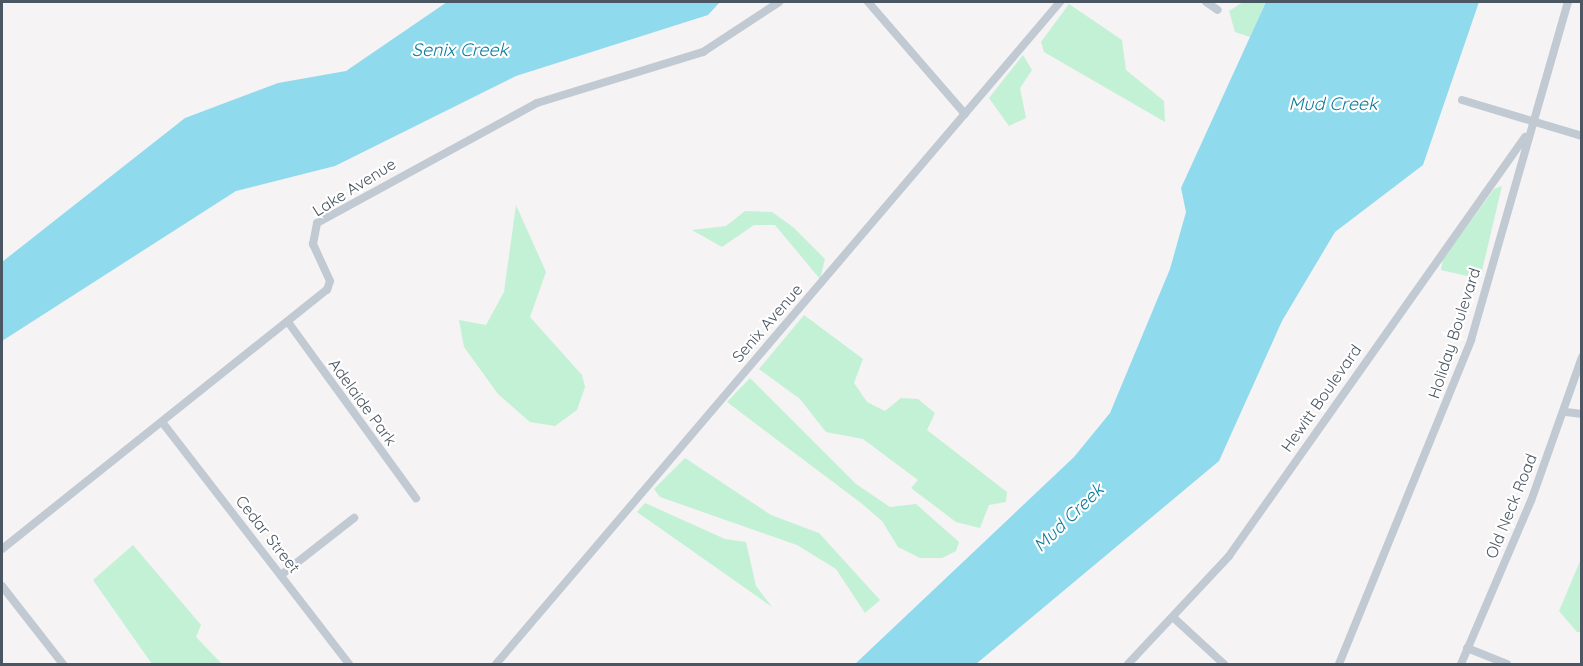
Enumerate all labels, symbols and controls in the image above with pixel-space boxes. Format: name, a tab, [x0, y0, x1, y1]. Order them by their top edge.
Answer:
water label: Senix Creek	[412, 39, 508, 61]
water label: Mud Creek	[1288, 93, 1378, 115]
street label: Lake Avenue	[309, 154, 399, 220]
street label: Holiday Boulevard	[1424, 265, 1484, 401]
street label: Senix Avenue	[728, 280, 806, 366]
street label: Hewitt Boulevard	[1277, 341, 1365, 455]
street label: Adelaide Park	[325, 355, 401, 449]
street label: Old Neck Road	[1481, 451, 1541, 561]
water label: Mud Creek	[1029, 479, 1109, 557]
street label: Cedar Street	[232, 491, 304, 577]

